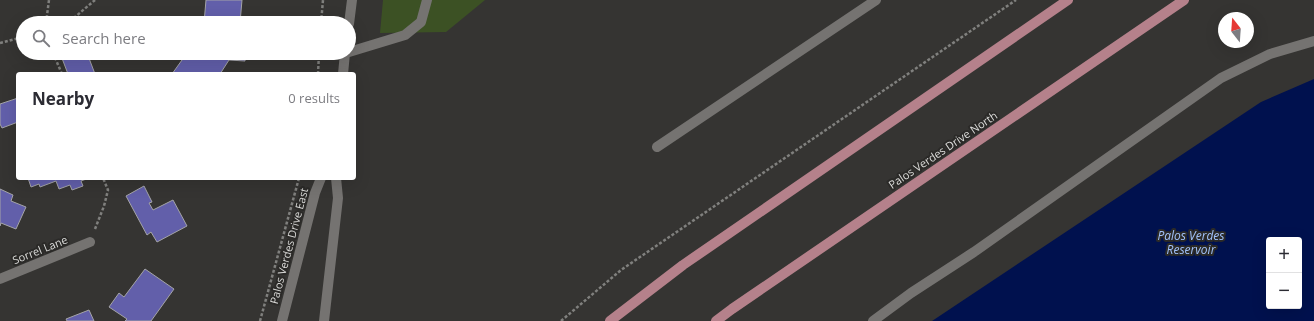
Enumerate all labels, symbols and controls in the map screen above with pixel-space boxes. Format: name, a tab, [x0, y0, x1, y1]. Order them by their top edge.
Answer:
north arrow	[1218, 12, 1254, 48]
search box	[16, 16, 356, 60]
icon: search	[30, 27, 52, 49]
text: Search here	[62, 28, 146, 48]
text: Nearby	[32, 87, 94, 110]
text: 0 results	[288, 89, 340, 107]
street label: Palos Verdes Drive North	[885, 107, 1000, 192]
street label: Palos Verdes Drive East	[266, 186, 311, 306]
water label: Palos Verdes Reservoir	[1157, 227, 1225, 258]
street label: Sorrel Lane	[10, 232, 70, 267]
map controls	[1266, 237, 1302, 309]
button: +	[1266, 237, 1302, 273]
button: −	[1266, 273, 1302, 309]

